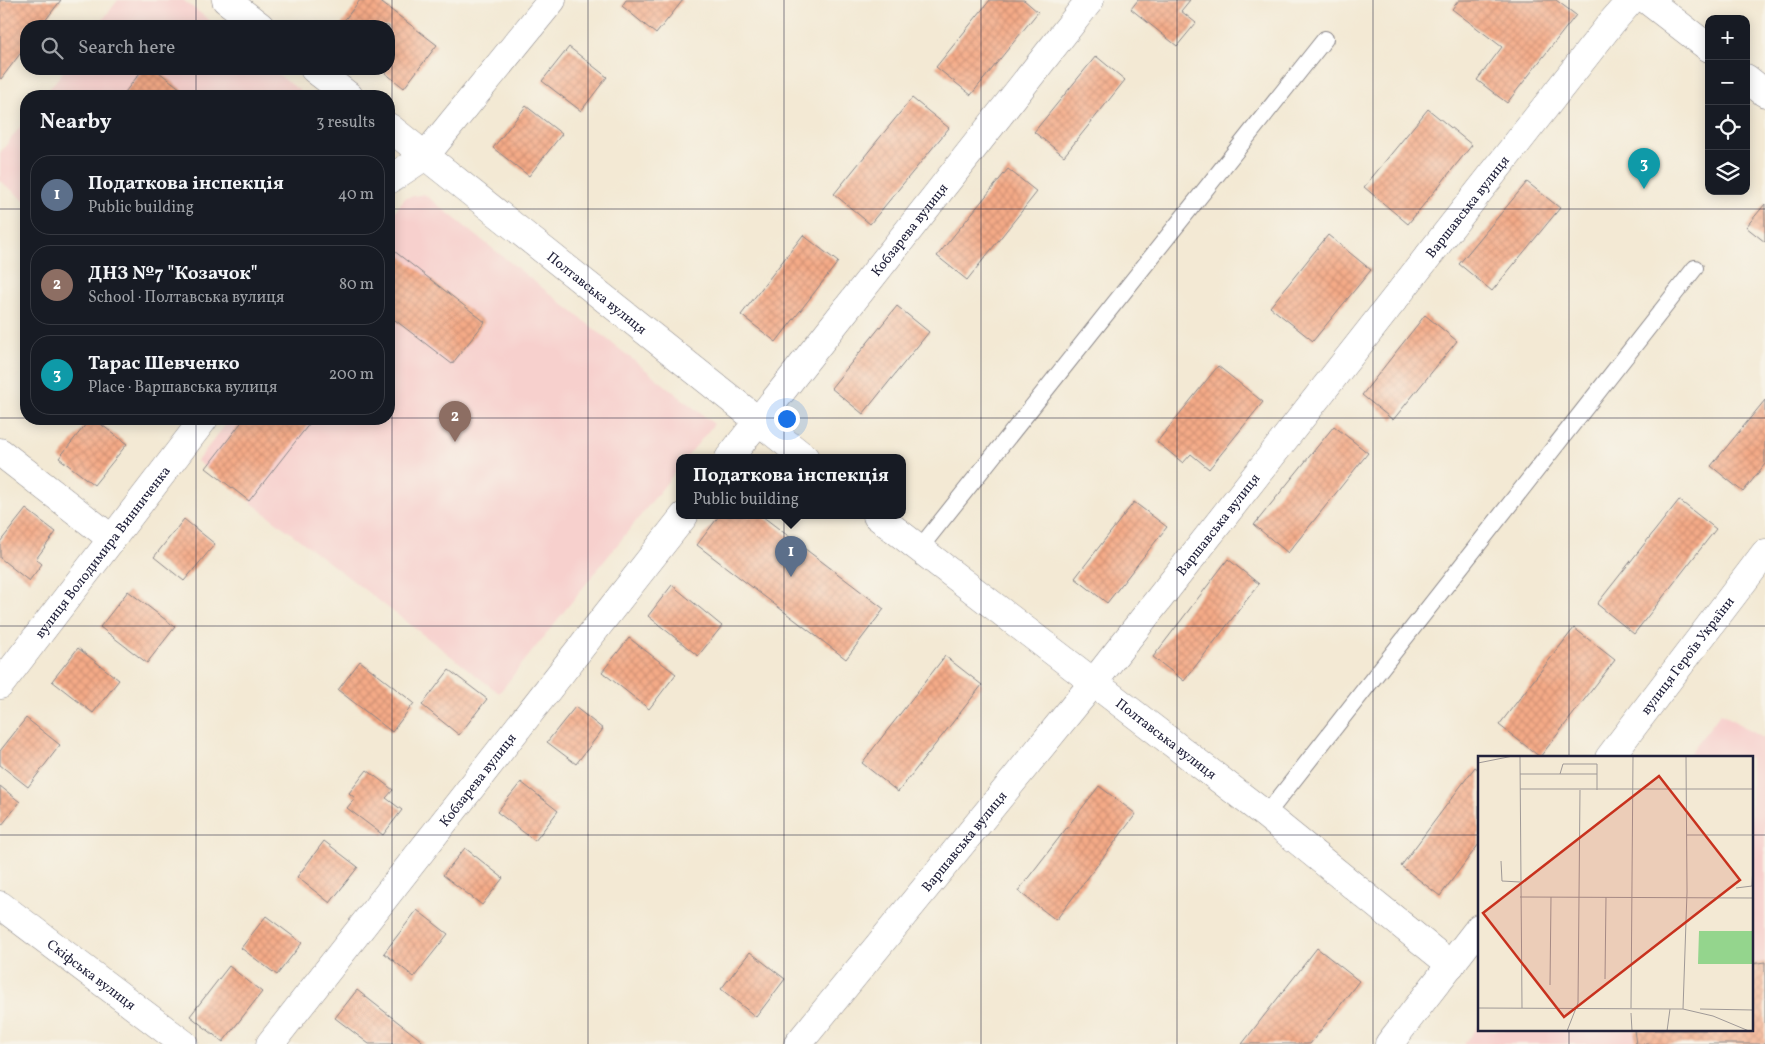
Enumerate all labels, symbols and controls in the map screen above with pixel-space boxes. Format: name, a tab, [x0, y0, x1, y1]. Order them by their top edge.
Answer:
map controls	[1705, 15, 1750, 195]
button: +	[1705, 15, 1750, 60]
search box	[20, 20, 395, 75]
icon: search	[38, 34, 66, 62]
text: Search here	[78, 35, 175, 61]
button: −	[1705, 60, 1750, 105]
button: locate	[1705, 105, 1750, 150]
text: Nearby	[40, 108, 111, 137]
text: 3 results	[316, 112, 375, 134]
pin: 3	[1628, 148, 1660, 189]
button: layers	[1705, 150, 1750, 195]
street label: Варшавська вулиця	[1422, 152, 1514, 263]
text: Податкова інспекція	[88, 171, 284, 197]
street label: Кобзарева вулиця	[868, 180, 953, 281]
text: 1	[54, 184, 60, 206]
text: 40 m	[338, 184, 374, 206]
text: Public building	[88, 197, 194, 219]
street label: Полтавська вулиця	[542, 248, 650, 339]
text: ДНЗ №7 "Козачок"	[88, 261, 258, 287]
text: 2	[53, 274, 61, 296]
text: 80 m	[339, 274, 374, 296]
text: School · Полтавська вулиця	[88, 287, 284, 309]
text: Тарас Шевченко	[88, 351, 240, 377]
text: 3	[53, 364, 61, 386]
text: 200 m	[329, 364, 374, 386]
text: Place · Варшавська вулиця	[88, 377, 277, 399]
pin: 2	[439, 401, 471, 442]
your location	[774, 406, 800, 432]
popup	[676, 454, 906, 519]
street label: вулиця Володимира Винниченка	[31, 463, 176, 643]
text: Податкова інспекція	[693, 463, 889, 489]
street label: Варшавська вулиця	[1173, 470, 1265, 580]
text: Public building	[693, 489, 799, 511]
pin: 1	[775, 536, 807, 577]
street label: вулиця Героїв України	[1637, 593, 1740, 719]
street label: Полтавська вулиця	[1111, 695, 1220, 785]
street label: Кобзарева вулиця	[436, 730, 521, 831]
inset map	[1478, 756, 1752, 1032]
street label: Варшавська вулиця	[918, 788, 1012, 897]
street label: Скіфська вулиця	[42, 936, 139, 1015]

